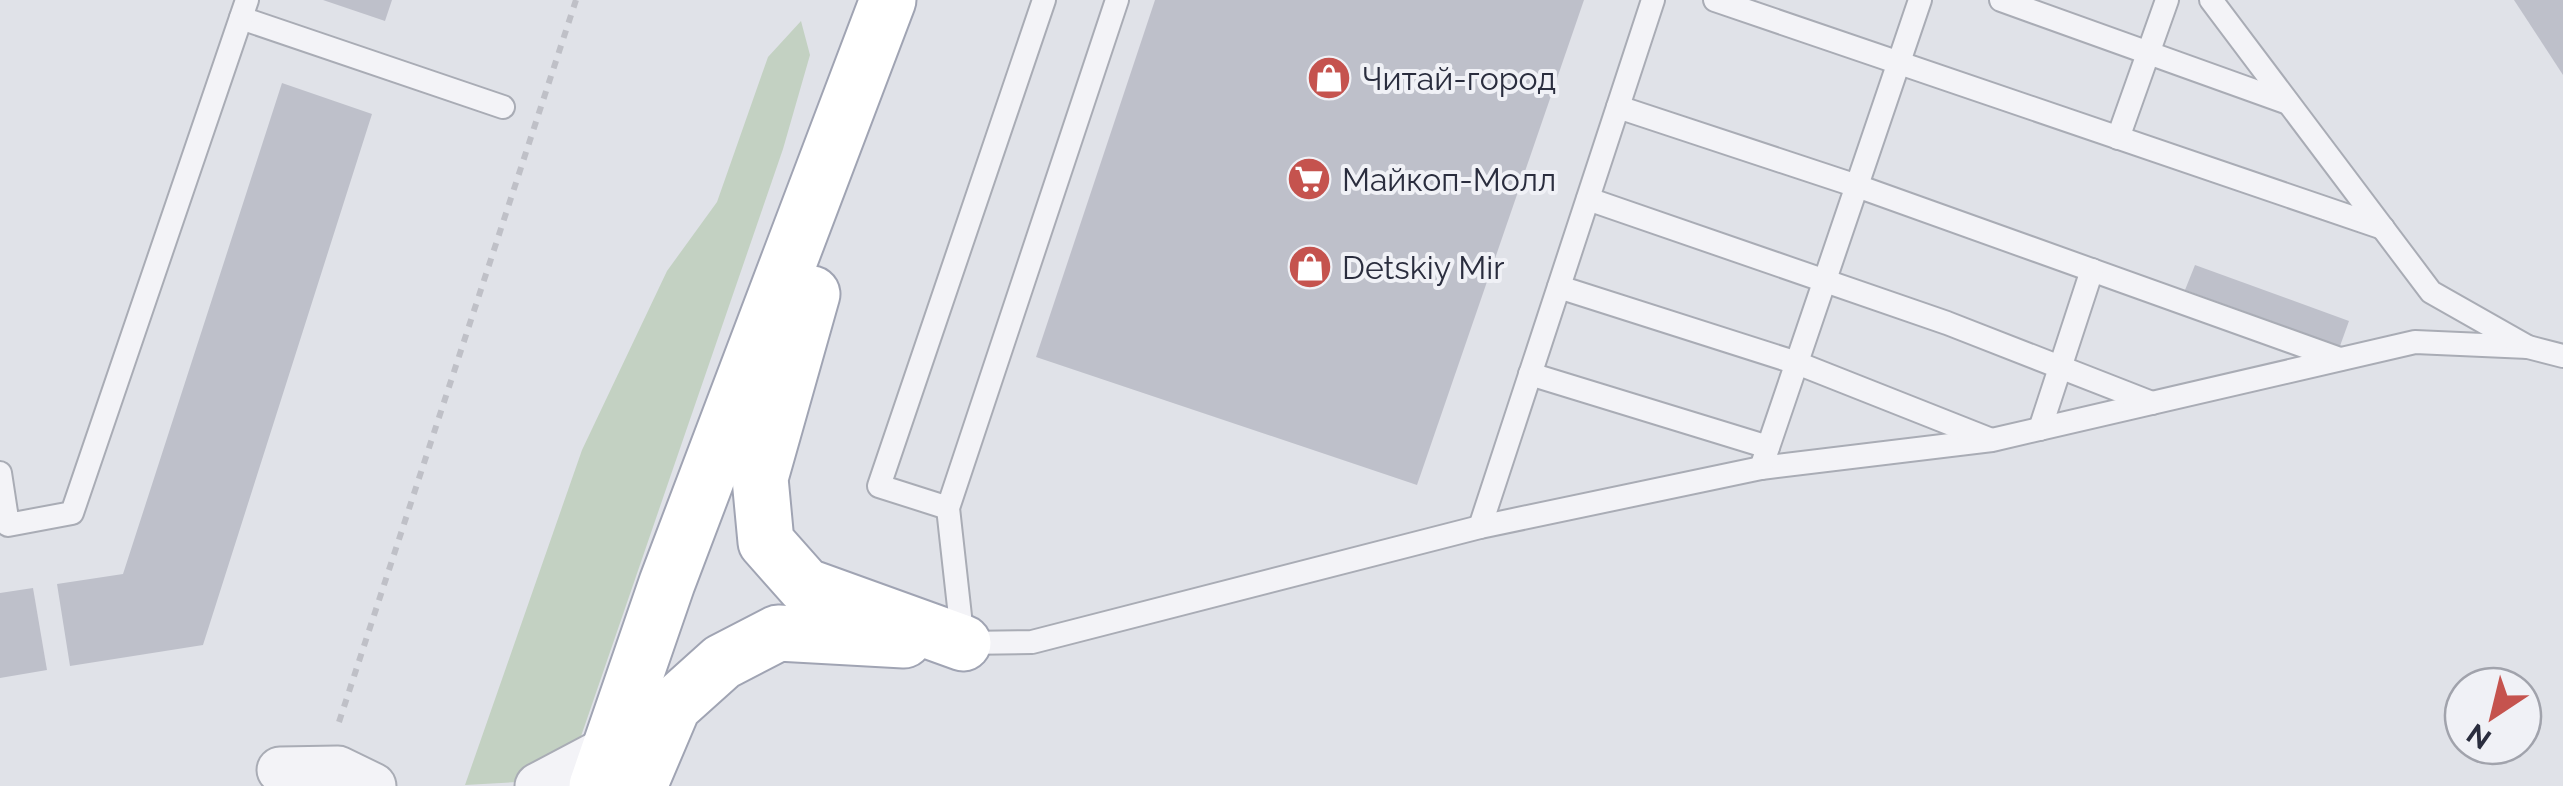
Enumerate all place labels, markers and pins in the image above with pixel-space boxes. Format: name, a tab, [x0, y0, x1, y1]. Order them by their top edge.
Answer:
shop icon: Читай-город	[1306, 55, 1352, 101]
place label: Читай-город	[1362, 60, 1556, 97]
supermarket icon: Майкоп-Молл	[1286, 156, 1332, 202]
place label: Майкоп-Молл	[1342, 161, 1556, 198]
shop icon: Detskiy Mir	[1287, 244, 1333, 290]
place label: Detskiy Mir	[1342, 249, 1505, 286]

